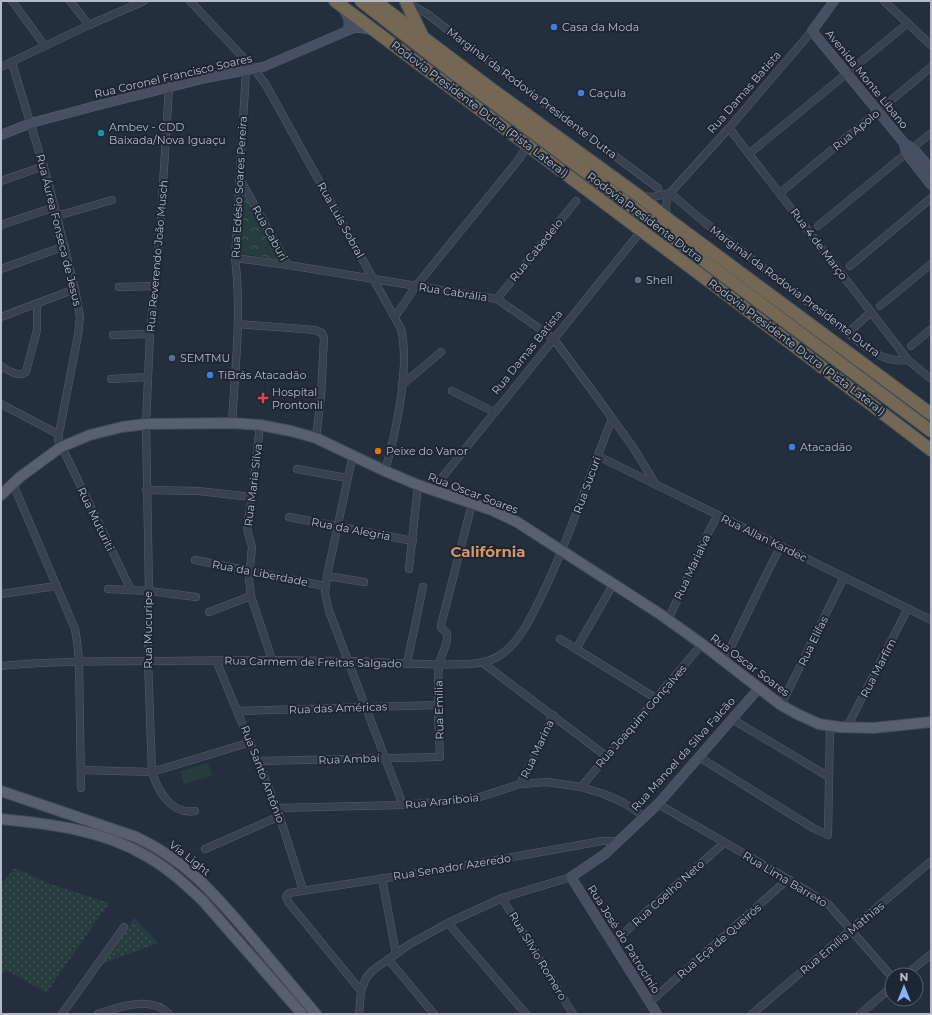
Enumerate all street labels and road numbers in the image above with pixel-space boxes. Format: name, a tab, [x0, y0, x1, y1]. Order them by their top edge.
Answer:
street label: Marginal da Rodovia Presidente Dutra	[444, 24, 620, 162]
street label: Avenida Monte Líbano	[823, 27, 911, 131]
street label: Rodovia Presidente Dutra (Pista Lateral)	[389, 38, 571, 180]
street label: Rua Damas Batista	[704, 48, 784, 136]
street label: Rua Coronel Francisco Soares	[93, 51, 254, 101]
street label: Rua Apolo	[830, 106, 882, 154]
street label: Rua Edésio Soares Pereira	[228, 116, 250, 258]
street label: Rua Áurea Fonseca de Jesus	[33, 153, 85, 308]
street label: Rodovia Presidente Dutra	[585, 169, 705, 265]
street label: Rua Reverendo João Musch	[143, 179, 171, 333]
street label: Rua Luís Sobral	[314, 180, 368, 260]
street label: Rua Caburi	[249, 203, 291, 263]
street label: Rua 4 de Março	[787, 205, 851, 283]
street label: Rua Cabedelo	[506, 216, 566, 284]
street label: Marginal da Rodovia Presidente Dutra	[707, 222, 883, 360]
street label: Rodovia Presidente Dutra (Pista Lateral)	[706, 276, 888, 418]
street label: Rua Cabrália	[418, 280, 488, 304]
street label: Rua Damas Batista	[489, 307, 565, 397]
street label: Rua Maria Silva	[241, 443, 265, 527]
street label: Rua Sucuri	[570, 455, 604, 515]
street label: Rua Oscar Soares	[426, 469, 521, 517]
street label: Rua Muturiti	[75, 485, 117, 553]
street label: Rua Allan Kardec	[719, 511, 809, 565]
street label: Rua da Alegria	[310, 514, 392, 544]
street label: Rua Marialva	[671, 532, 713, 602]
street label: Rua da Liberdade	[211, 557, 309, 589]
street label: Rua Mucuripe	[141, 591, 155, 669]
street label: Rua Elifas	[795, 613, 831, 668]
street label: Rua Oscar Soares	[708, 631, 793, 700]
street label: Rua Marfim	[857, 636, 899, 700]
street label: Rua Carmem de Freitas Salgado	[224, 653, 402, 671]
street label: Rua Joaquim Gonçalves	[592, 661, 690, 770]
street label: Rua Emília	[431, 680, 447, 740]
street label: Rua Manoel da Silva Falcão	[628, 694, 738, 814]
street label: Rua das Américas	[289, 699, 388, 717]
street label: Rua Marina	[517, 718, 557, 780]
street label: Rua Santo Antônio	[238, 723, 288, 825]
street label: Rua Ambaí	[318, 751, 381, 767]
street label: Rua Arariboia	[404, 790, 480, 812]
street label: Via Light	[167, 837, 214, 879]
street label: Rua Lima Barreto	[740, 848, 830, 910]
street label: Rua Senador Azeredo	[392, 851, 512, 883]
street label: Rua Coelho Neto	[629, 857, 707, 929]
street label: Rua José do Patrocínio	[585, 882, 663, 996]
street label: Rua Emília Mathias	[797, 898, 887, 977]
street label: Rua Eça de Queirós	[674, 900, 765, 981]
street label: Rua Sílvio Romero	[506, 909, 570, 1003]

